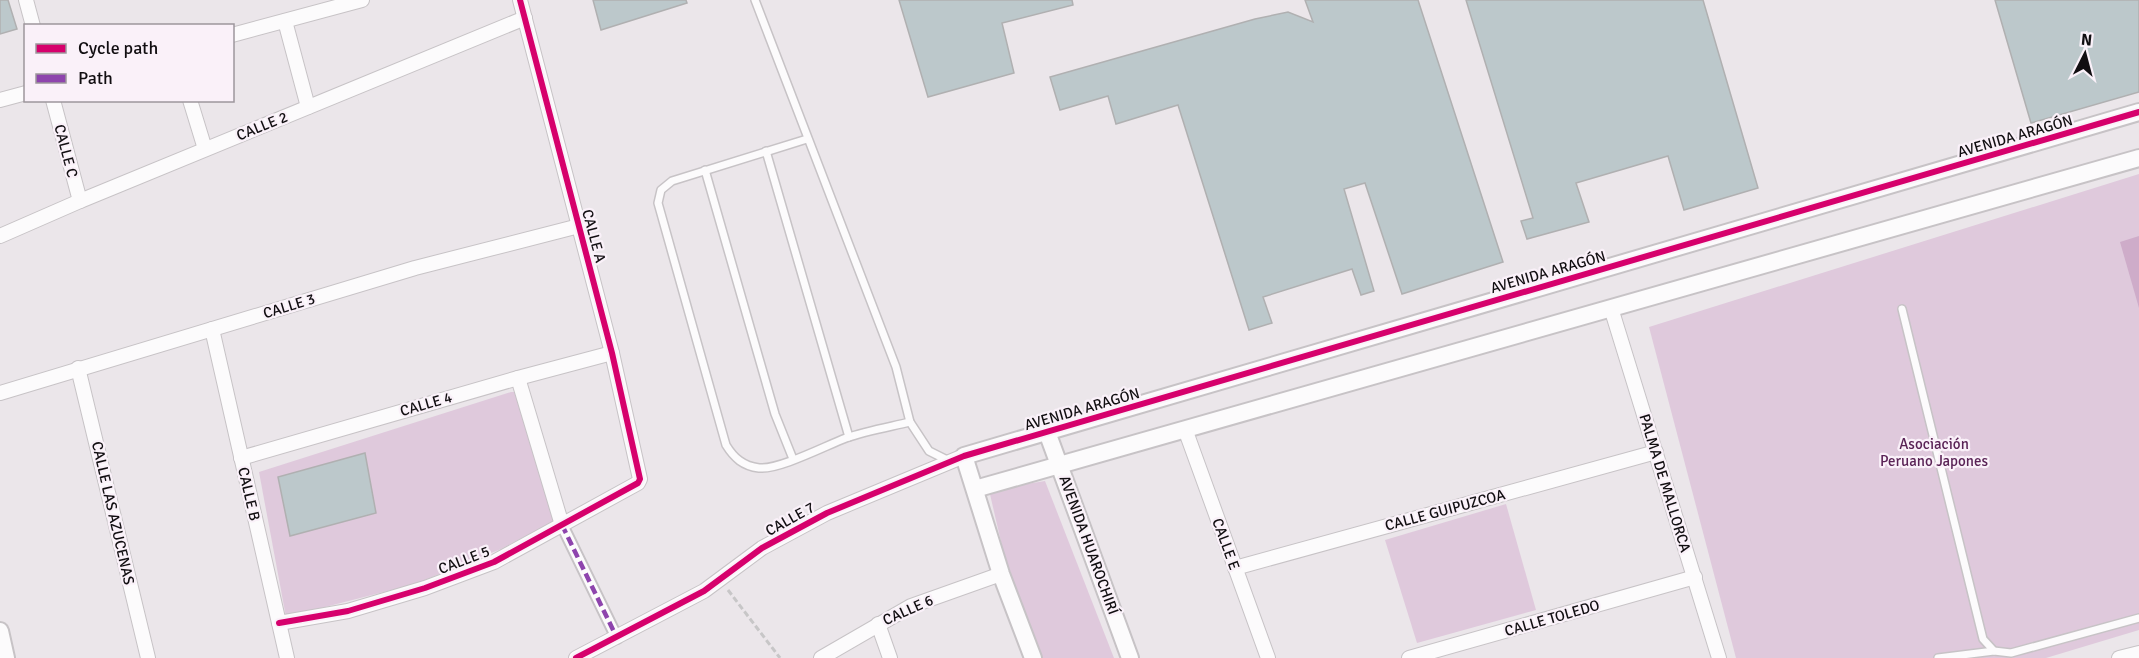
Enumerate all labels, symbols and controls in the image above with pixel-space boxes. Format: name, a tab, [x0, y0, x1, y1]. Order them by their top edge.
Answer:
legend	[24, 24, 234, 102]
north arrow	[2055, 24, 2115, 84]
text: N	[2080, 30, 2093, 51]
text: Cycle path	[78, 37, 158, 59]
text: Path	[78, 67, 113, 89]
street label: CALLE 2	[234, 108, 290, 144]
street label: AVENIDA ARAGÓN	[1955, 110, 2075, 161]
street label: CALLE C	[50, 122, 82, 180]
street label: CALLE A	[578, 207, 610, 265]
street label: AVENIDA ARAGÓN	[1488, 246, 1608, 297]
street label: CALLE 3	[261, 290, 317, 322]
street label: AVENIDA ARAGÓN	[1022, 383, 1142, 434]
street label: CALLE 4	[398, 388, 454, 420]
street label: PALMA DE MALLORCA	[1635, 412, 1695, 554]
park label: Asociación Peruano Japones	[1880, 435, 1989, 470]
street label: CALLE LAS AZUCENAS	[88, 440, 138, 586]
street label: CALLE B	[234, 465, 264, 523]
street label: AVENIDA HUAROCHIRÍ	[1055, 473, 1124, 618]
street label: CALLE GUIPUZCOA	[1383, 485, 1507, 535]
street label: CALLE 7	[762, 498, 818, 540]
street label: CALLE E	[1208, 516, 1244, 572]
street label: CALLE 5	[436, 542, 492, 578]
street label: CALLE 6	[880, 591, 936, 629]
street label: CALLE TOLEDO	[1502, 596, 1602, 640]

